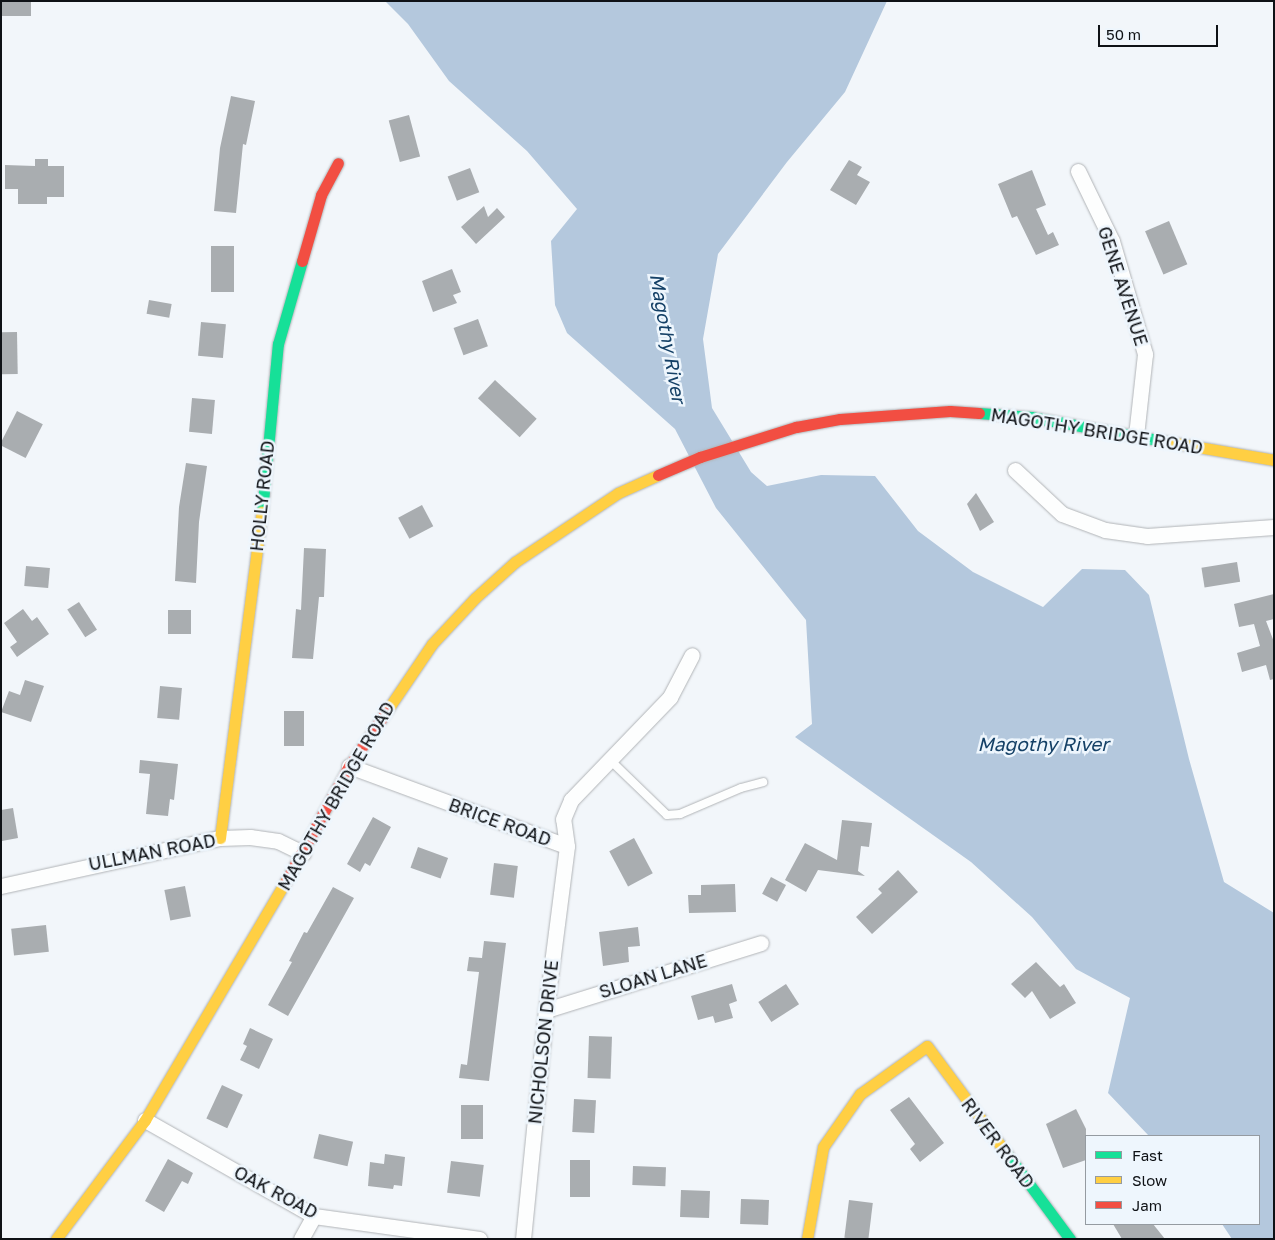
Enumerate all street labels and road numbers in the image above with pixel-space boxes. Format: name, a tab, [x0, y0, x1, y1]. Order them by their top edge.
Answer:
street label: GENE AVENUE	[1094, 224, 1152, 348]
street label: MAGOTHY BRIDGE ROAD	[989, 404, 1205, 458]
street label: HOLLY ROAD	[245, 440, 279, 552]
street label: MAGOTHY BRIDGE ROAD	[273, 698, 399, 894]
street label: BRICE ROAD	[446, 793, 554, 851]
street label: ULLMAN ROAD	[87, 829, 217, 875]
street label: SLOAN LANE	[596, 949, 710, 1003]
street label: NICHOLSON DRIVE	[524, 959, 562, 1125]
street label: RIVER ROAD	[957, 1094, 1039, 1192]
street label: OAK ROAD	[230, 1161, 322, 1223]

